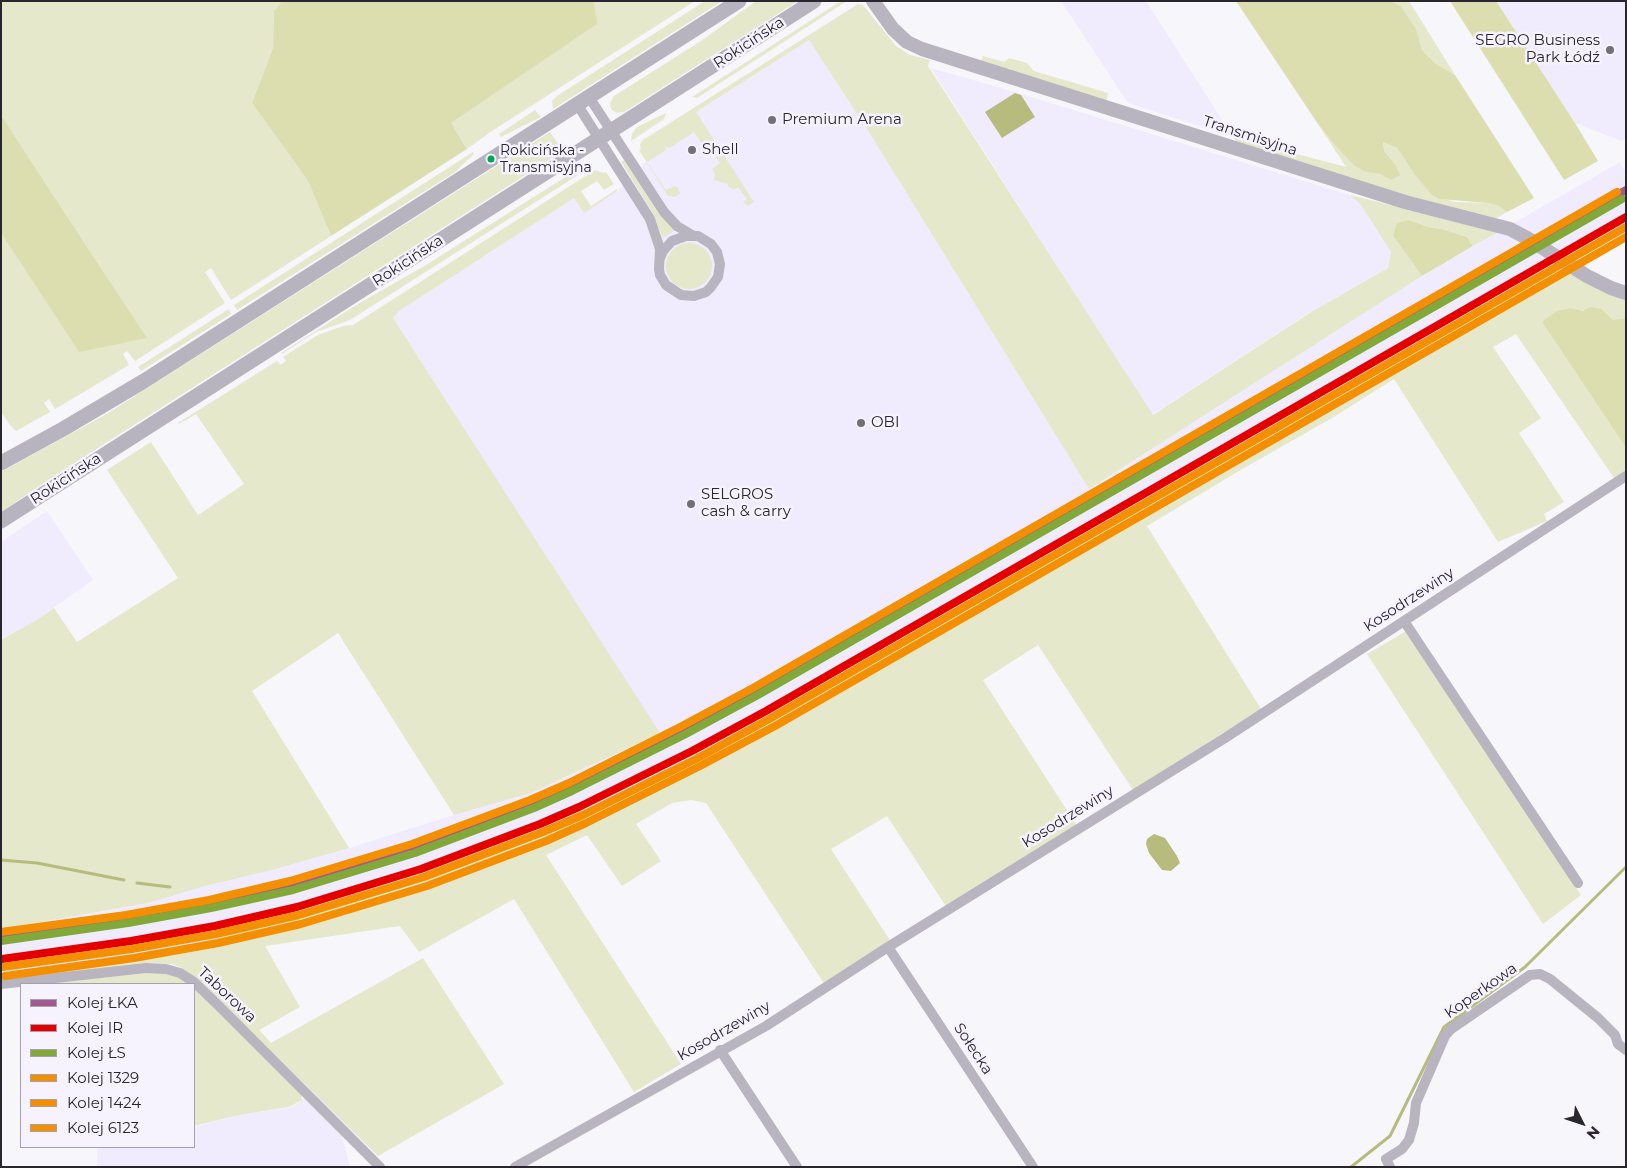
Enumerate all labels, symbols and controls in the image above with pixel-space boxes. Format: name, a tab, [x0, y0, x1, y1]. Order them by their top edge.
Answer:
street label: Rokicińska	[710, 13, 788, 73]
place label: SEGRO Business Park Łódź	[1475, 32, 1600, 67]
marker: SEGRO Business Park Łódź	[1604, 44, 1616, 56]
place label: Premium Arena	[782, 111, 902, 129]
street label: Transmisyjna	[1200, 112, 1300, 160]
marker: Premium Arena	[766, 114, 778, 126]
place label: Shell	[702, 141, 738, 159]
place label: Rokicińska - Transmisyjna	[500, 143, 592, 176]
marker: Shell	[686, 144, 698, 156]
marker: Rokicińska - Transmisyjna	[486, 154, 496, 164]
street label: Rokicińska	[369, 231, 447, 291]
place label: OBI	[871, 414, 899, 432]
marker: OBI	[855, 417, 867, 429]
street label: Rokicińska	[27, 449, 105, 509]
place label: SELGROS cash & carry	[701, 486, 791, 521]
marker: SELGROS cash & carry	[685, 498, 697, 510]
street label: Kosodrzewiny	[1360, 564, 1458, 636]
street label: Kosodrzewiny	[1019, 782, 1117, 852]
street label: Koperkowa	[1441, 959, 1521, 1023]
street label: Taborowa	[194, 963, 260, 1027]
legend	[20, 983, 195, 1148]
text: Kolej ŁKA	[67, 993, 138, 1012]
street label: Kosodrzewiny	[674, 997, 774, 1065]
text: Kolej IR	[67, 1018, 123, 1037]
street label: Sołecka	[950, 1020, 996, 1078]
text: Kolej ŁS	[67, 1043, 126, 1062]
text: Kolej 1329	[67, 1068, 139, 1087]
text: Kolej 1424	[67, 1093, 141, 1112]
north arrow	[1557, 1098, 1607, 1148]
text: Kolej 6123	[67, 1118, 139, 1137]
text: N	[1583, 1123, 1604, 1143]

